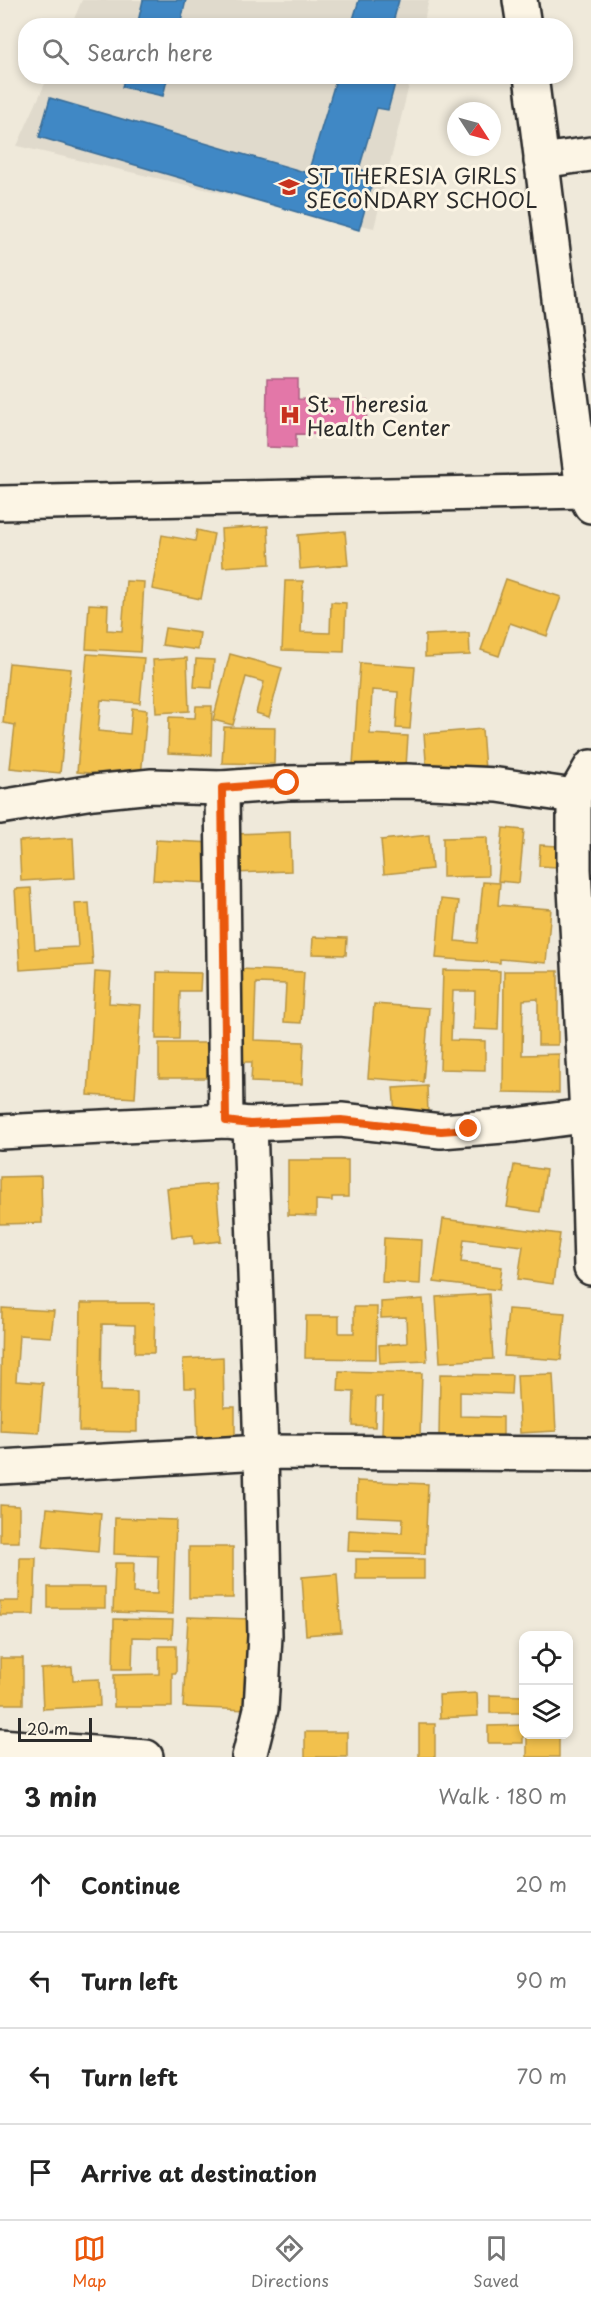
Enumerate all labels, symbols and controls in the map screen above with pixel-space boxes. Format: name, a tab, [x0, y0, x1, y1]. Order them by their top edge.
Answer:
search box	[18, 18, 573, 84]
icon: search	[39, 35, 72, 68]
text: Search here	[87, 35, 213, 68]
north arrow	[447, 102, 501, 156]
place label: ST THERESIA GIRLS SECONDARY SCHOOL	[306, 159, 537, 215]
school or university icon: ST THERESIA GIRLS SECONDARY SCHOOL	[277, 175, 301, 199]
place label: St. Theresia Health Center	[307, 387, 450, 443]
hospital icon: St. Theresia Health Center	[278, 403, 302, 427]
route start	[273, 769, 299, 795]
route end	[455, 1115, 481, 1141]
map controls	[519, 1631, 573, 1739]
button: locate	[519, 1631, 573, 1685]
button: layers	[519, 1685, 573, 1739]
scale bar	[18, 1715, 92, 1742]
text: 20 m	[27, 1716, 68, 1740]
text: 3 min	[24, 1777, 97, 1816]
text: Walk · 180 m	[439, 1781, 567, 1811]
icon: ahead	[24, 1868, 57, 1901]
text: Continue	[81, 1868, 180, 1901]
text: 20 m	[515, 1869, 567, 1899]
icon: left	[24, 1964, 57, 1997]
text: Turn left	[81, 1964, 178, 1997]
text: 90 m	[516, 1965, 567, 1995]
icon: left	[24, 2060, 57, 2093]
text: Turn left	[81, 2060, 178, 2093]
text: 70 m	[517, 2061, 567, 2091]
icon: arrive	[24, 2156, 57, 2189]
text: Arrive at destination	[81, 2156, 317, 2189]
tab: Map	[72, 2232, 106, 2292]
tab: Directions	[251, 2232, 329, 2292]
tab: Saved	[473, 2232, 519, 2292]

